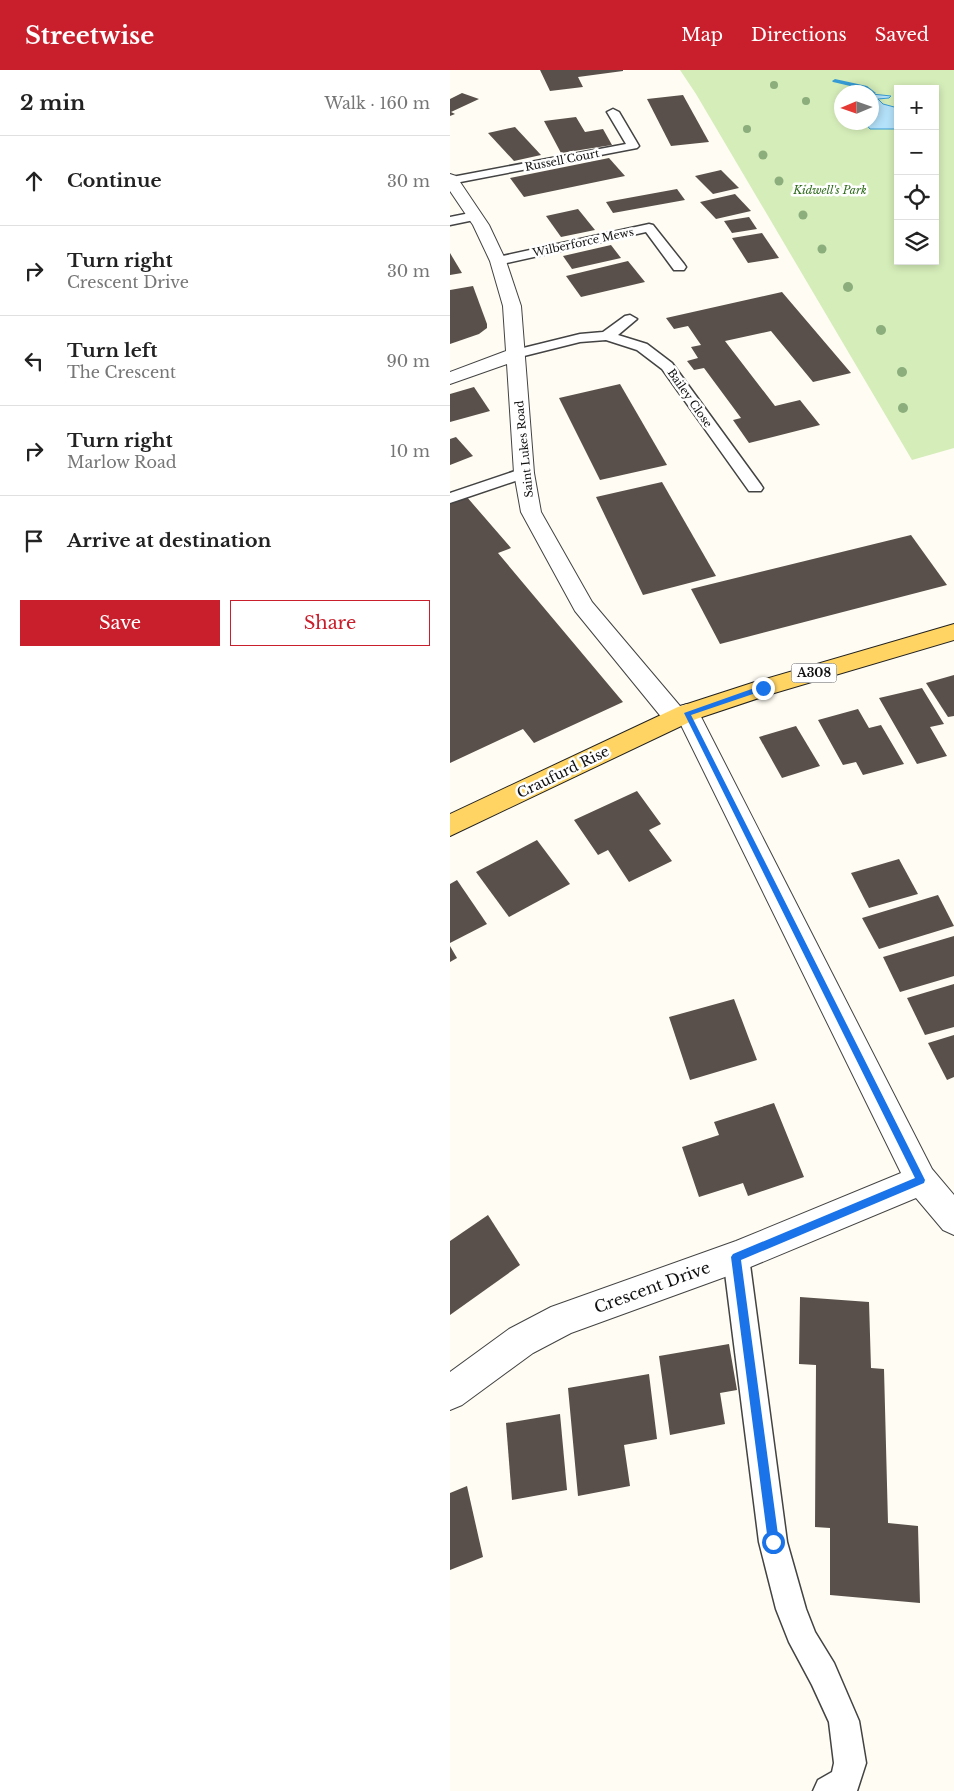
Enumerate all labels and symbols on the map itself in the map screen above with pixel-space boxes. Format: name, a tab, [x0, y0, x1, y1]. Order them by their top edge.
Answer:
north arrow	[834, 85, 879, 130]
street label: Russell Court	[524, 146, 601, 174]
park label: Kidwell's Park	[792, 183, 867, 197]
street label: Wilberforce Mews	[530, 224, 635, 260]
street label: Bailey Close	[665, 366, 715, 430]
street label: Saint Lukes Road	[512, 399, 536, 498]
road number: A308	[792, 664, 836, 682]
route end	[752, 677, 775, 700]
street label: Craufurd Rise	[514, 742, 612, 802]
street label: Crescent Drive	[591, 1257, 713, 1317]
route start	[762, 1531, 785, 1554]

